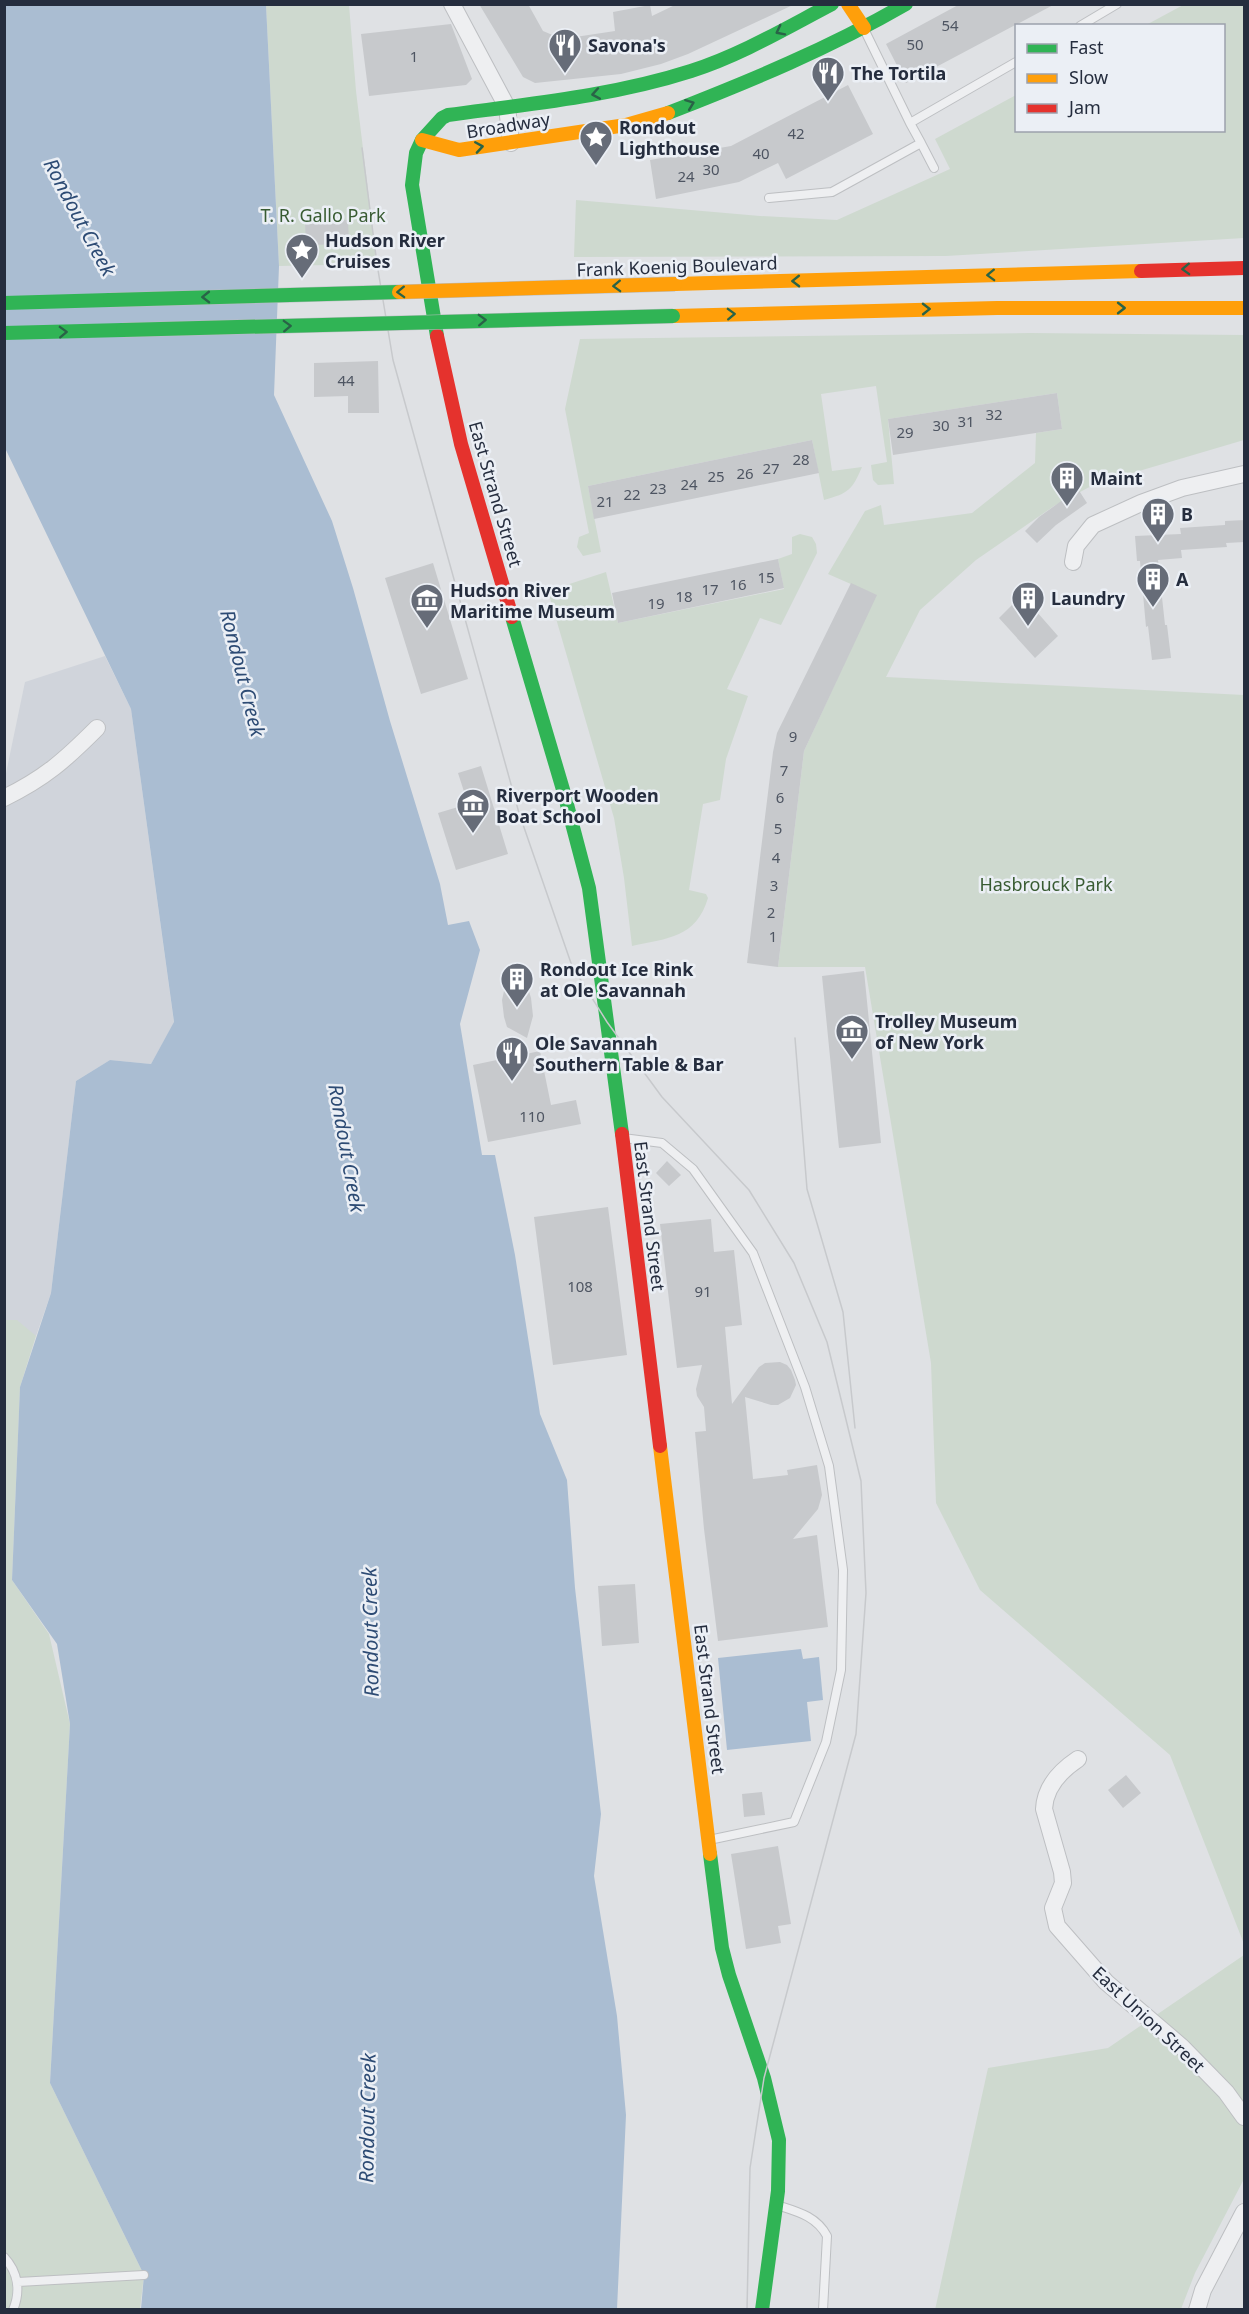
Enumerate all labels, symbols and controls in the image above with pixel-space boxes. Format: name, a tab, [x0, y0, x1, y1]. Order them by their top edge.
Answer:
house number: 54	[941, 15, 959, 35]
one-way arrow	[775, 24, 786, 36]
legend	[1015, 24, 1225, 132]
restaurant icon: Savona's	[547, 27, 583, 74]
place label: Savona's	[588, 33, 666, 57]
house number: 50	[906, 34, 924, 54]
text: Fast	[1069, 35, 1104, 59]
house number: 1	[410, 46, 418, 66]
restaurant icon: The Tortila	[810, 55, 846, 102]
place label: The Tortila	[851, 61, 946, 85]
text: Slow	[1069, 65, 1108, 89]
one-way arrow	[591, 87, 601, 100]
text: Jam	[1067, 95, 1101, 119]
one-way arrow	[684, 99, 695, 111]
street label: Broadway	[465, 106, 552, 143]
place label: Rondout Lighthouse	[619, 115, 720, 160]
place icon: Rondout Lighthouse	[578, 119, 614, 166]
house number: 42	[787, 123, 805, 143]
one-way arrow	[475, 142, 484, 154]
house number: 40	[752, 143, 770, 163]
water label: Rondout Creek	[38, 153, 123, 282]
house number: 30	[702, 159, 720, 179]
house number: 24	[677, 166, 695, 186]
park label: T. R. Gallo Park	[260, 203, 386, 227]
place label: Hudson River Cruises	[325, 228, 445, 273]
place icon: Hudson River Cruises	[284, 232, 320, 279]
street label: Frank Koenig Boulevard	[576, 250, 778, 282]
one-way arrow	[1182, 263, 1191, 275]
one-way arrow	[987, 268, 996, 281]
one-way arrow	[792, 275, 801, 287]
one-way arrow	[612, 279, 621, 292]
one-way arrow	[396, 286, 405, 298]
one-way arrow	[201, 291, 210, 304]
one-way arrow	[1117, 302, 1126, 314]
one-way arrow	[922, 303, 931, 316]
one-way arrow	[727, 308, 736, 320]
one-way arrow	[477, 314, 486, 326]
one-way arrow	[282, 319, 291, 332]
one-way arrow	[58, 326, 67, 338]
house number: 44	[337, 370, 355, 390]
house number: 32	[985, 404, 1003, 424]
house number: 31	[957, 411, 975, 431]
house number: 30	[932, 415, 950, 435]
street label: East Strand Street	[464, 418, 528, 570]
house number: 29	[896, 422, 914, 442]
house number: 28	[792, 449, 810, 469]
house number: 27	[762, 458, 780, 478]
building icon: Maint	[1049, 460, 1085, 507]
house number: 26	[736, 463, 754, 483]
house number: 25	[707, 466, 725, 486]
place label: Maint	[1090, 466, 1143, 490]
house number: 24	[680, 474, 698, 494]
house number: 23	[649, 478, 667, 498]
house number: 22	[623, 484, 641, 504]
house number: 21	[596, 491, 614, 511]
building icon: B	[1140, 496, 1176, 543]
place label: B	[1181, 502, 1193, 526]
building icon: A	[1135, 561, 1171, 608]
house number: 15	[757, 567, 775, 587]
place label: A	[1176, 567, 1189, 591]
house number: 16	[729, 574, 747, 594]
place label: Hudson River Maritime Museum	[450, 578, 615, 623]
house number: 17	[701, 579, 719, 599]
building icon: Laundry	[1010, 580, 1046, 627]
museum icon: Hudson River Maritime Museum	[409, 582, 445, 629]
house number: 18	[675, 586, 693, 606]
place label: Laundry	[1051, 586, 1126, 610]
house number: 19	[647, 593, 665, 613]
water label: Rondout Creek	[214, 607, 272, 740]
house number: 9	[789, 726, 797, 746]
house number: 7	[780, 760, 788, 780]
place label: Riverport Wooden Boat School	[496, 783, 659, 828]
museum icon: Riverport Wooden Boat School	[455, 787, 491, 834]
house number: 6	[776, 787, 784, 807]
house number: 5	[774, 818, 782, 838]
house number: 4	[772, 847, 781, 867]
park label: Hasbrouck Park	[979, 872, 1113, 896]
house number: 3	[770, 875, 778, 895]
house number: 2	[767, 902, 775, 922]
house number: 1	[769, 926, 777, 946]
place label: Rondout Ice Rink at Ole Savannah	[540, 957, 694, 1002]
building icon: Rondout Ice Rink at Ole Savannah	[499, 961, 535, 1008]
place label: Trolley Museum of New York	[875, 1009, 1017, 1054]
museum icon: Trolley Museum of New York	[834, 1013, 870, 1060]
place label: Ole Savannah Southern Table & Bar	[535, 1031, 723, 1076]
restaurant icon: Ole Savannah Southern Table & Bar	[494, 1035, 530, 1082]
water label: Rondout Creek	[322, 1082, 372, 1215]
house number: 110	[519, 1106, 545, 1126]
street label: East Strand Street	[629, 1140, 671, 1293]
house number: 108	[567, 1276, 593, 1296]
house number: 91	[694, 1281, 712, 1301]
water label: Rondout Creek	[355, 1566, 385, 1697]
street label: East Strand Street	[689, 1623, 731, 1776]
street label: East Union Street	[1088, 1961, 1211, 2078]
water label: Rondout Creek	[352, 2052, 382, 2183]

